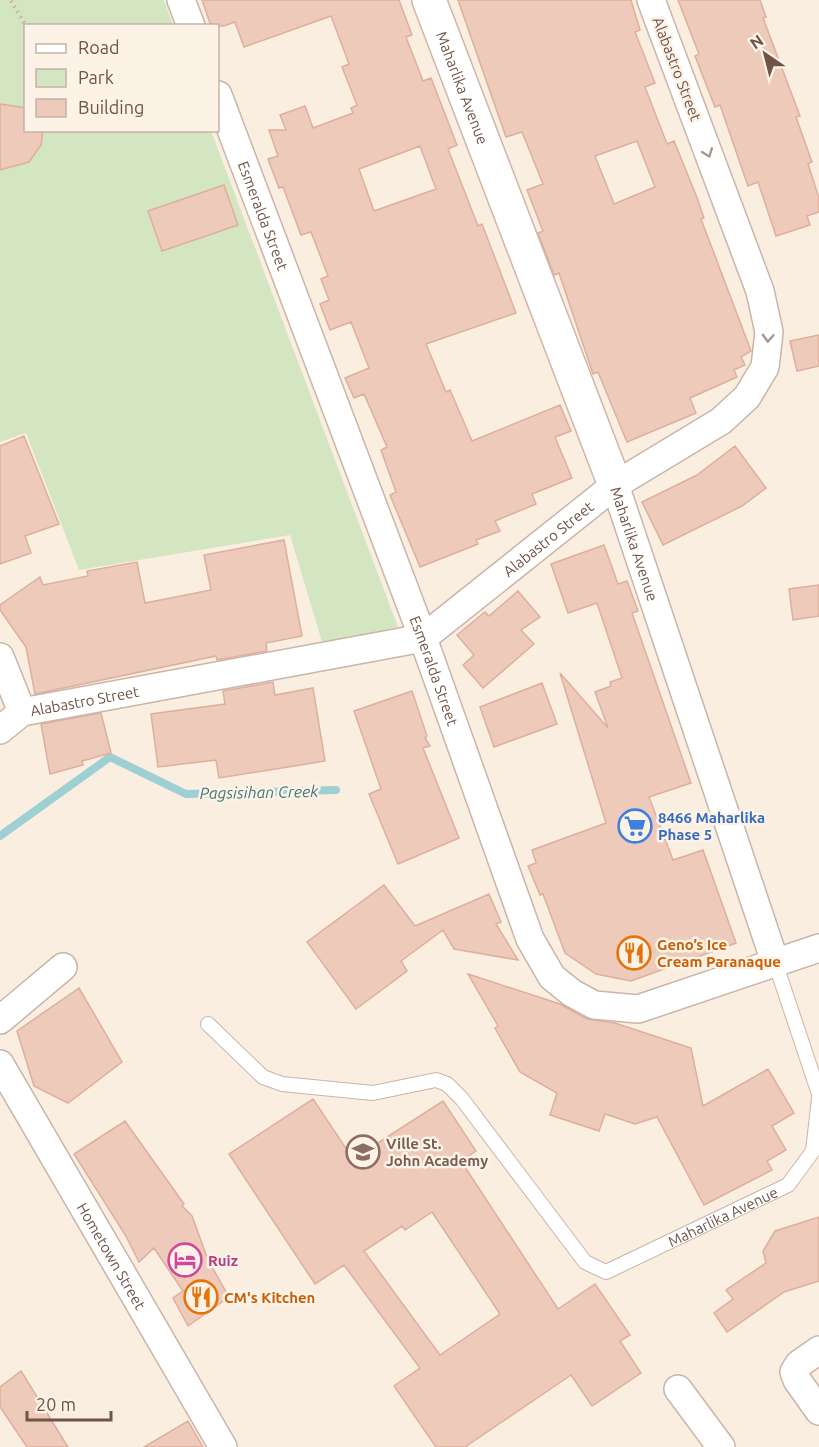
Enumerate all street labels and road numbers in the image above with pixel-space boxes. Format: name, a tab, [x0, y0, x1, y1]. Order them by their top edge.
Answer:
street label: Alabastro Street	[649, 15, 705, 124]
street label: Maharlika Avenue	[433, 29, 492, 147]
street label: Esmeralda Street	[235, 159, 292, 273]
street label: Maharlika Avenue	[608, 484, 662, 603]
street label: Alabastro Street	[500, 497, 596, 579]
street label: Esmeralda Street	[407, 613, 462, 728]
street label: Alabastro Street	[29, 682, 140, 719]
street label: Maharlika Avenue	[665, 1183, 780, 1250]
street label: Hometown Street	[74, 1199, 149, 1312]

